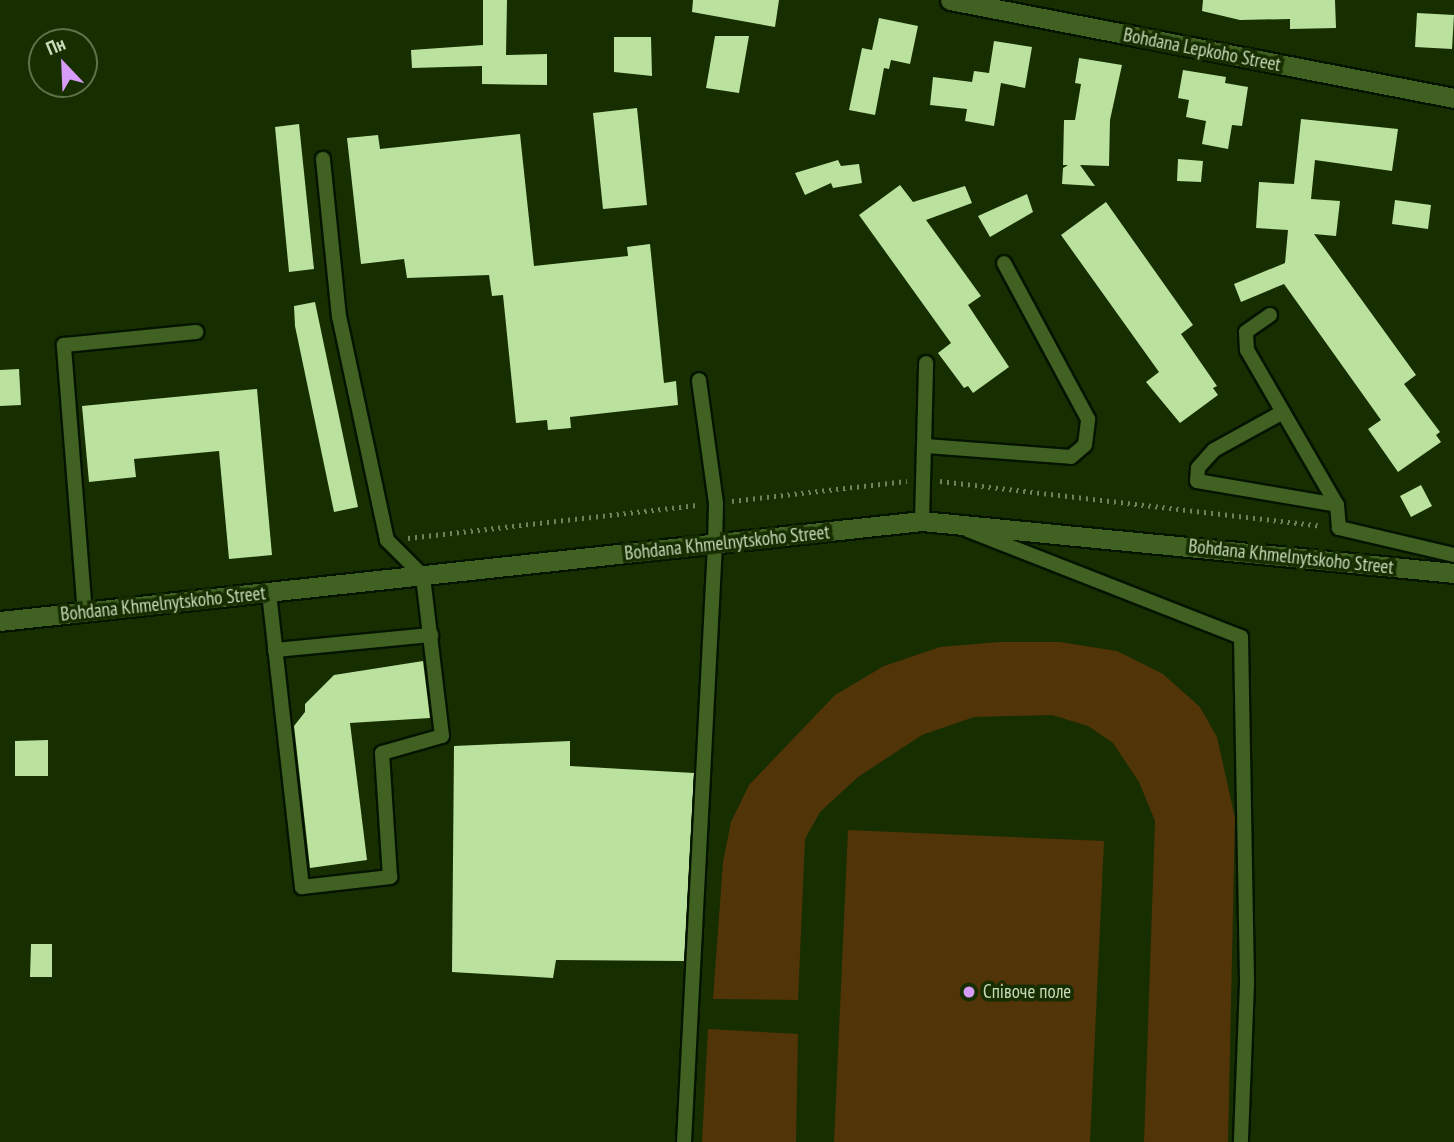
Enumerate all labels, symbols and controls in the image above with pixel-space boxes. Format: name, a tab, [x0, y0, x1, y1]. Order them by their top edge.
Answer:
street label: Bohdana Lepkoho Street	[1121, 24, 1283, 76]
north arrow	[28, 28, 98, 98]
text: Пн	[42, 31, 69, 60]
street label: Bohdana Khmelnytskoho Street	[623, 521, 831, 565]
street label: Bohdana Khmelnytskoho Street	[1187, 535, 1395, 579]
street label: Bohdana Khmelnytskoho Street	[59, 582, 267, 626]
place label: Співоче поле	[983, 981, 1071, 1003]
marker: Співоче поле	[961, 984, 977, 1000]

